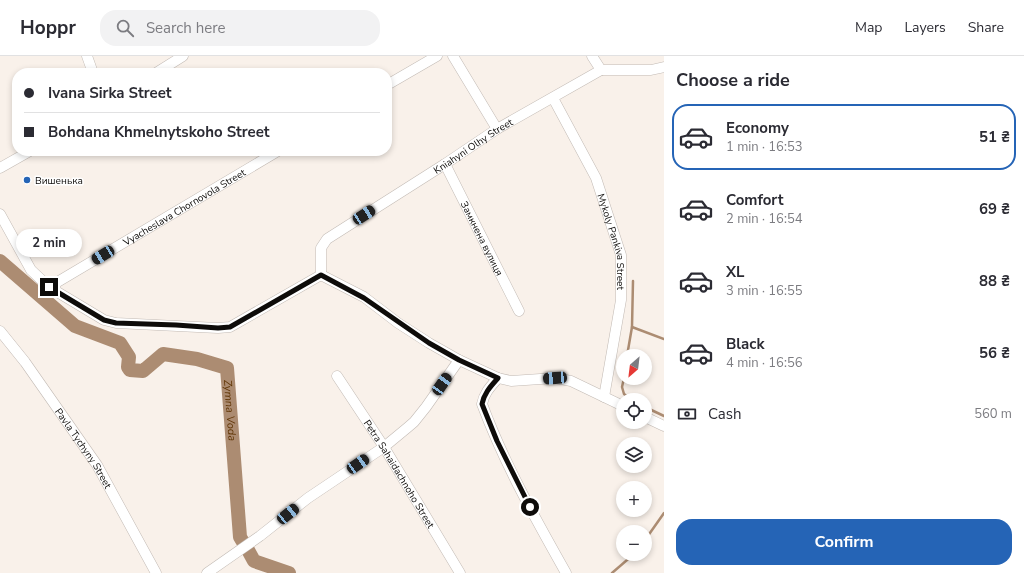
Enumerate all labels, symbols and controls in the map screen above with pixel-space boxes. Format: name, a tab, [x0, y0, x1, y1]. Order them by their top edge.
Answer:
search box	[100, 10, 380, 46]
text: Hoppr	[20, 15, 76, 41]
icon: search	[114, 17, 136, 39]
text: Search here	[146, 18, 225, 38]
text: Map	[855, 18, 882, 37]
text: Layers	[904, 18, 946, 37]
text: Share	[968, 18, 1004, 37]
text: Choose a ride	[676, 68, 790, 92]
text: Ivana Sirka Street	[48, 83, 172, 103]
street label: Kniahyni Olhy Street	[431, 115, 516, 178]
text: Economy	[726, 118, 789, 138]
icon: car	[678, 119, 714, 155]
text: Bohdana Khmelnytskoho Street	[48, 122, 270, 142]
text: 51 ₴	[979, 127, 1010, 147]
text: 1 min · 16:53	[726, 138, 802, 156]
street label: Vyacheslava Chornovola Street	[120, 166, 249, 250]
place label: Вишенька	[35, 174, 83, 188]
marker: Вишенька	[22, 175, 32, 185]
text: Comfort	[726, 190, 783, 210]
icon: car	[678, 191, 714, 227]
street label: Mykoly Pankiva Street	[593, 192, 627, 290]
street label: Замкнена вулиця	[457, 199, 506, 278]
text: 69 ₴	[979, 199, 1010, 219]
car	[351, 203, 377, 227]
text: 2 min · 16:54	[726, 210, 802, 228]
callout: 2 min	[16, 229, 82, 257]
text: 2 min	[32, 234, 66, 252]
car	[90, 244, 116, 266]
text: XL	[726, 262, 745, 282]
icon: car	[678, 263, 714, 299]
text: 88 ₴	[979, 271, 1010, 291]
route end	[40, 278, 58, 296]
text: 3 min · 16:55	[726, 282, 802, 300]
text: Black	[726, 334, 764, 354]
icon: car	[678, 335, 714, 371]
text: 56 ₴	[979, 343, 1010, 363]
north arrow	[616, 349, 652, 385]
map controls	[616, 349, 652, 561]
text: 4 min · 16:56	[726, 354, 802, 372]
car	[430, 371, 454, 397]
car	[543, 371, 567, 385]
water label: Zymna Voda	[220, 379, 240, 442]
button: locate	[616, 393, 652, 429]
icon: cash	[676, 403, 698, 425]
text: Cash	[708, 404, 742, 424]
street label: Pavla Tychyny Street	[51, 405, 115, 492]
text: 560 m	[974, 405, 1012, 423]
street label: Petra Sahaidachnoho Street	[360, 417, 438, 532]
button: layers	[616, 437, 652, 473]
car	[345, 452, 371, 476]
button: +	[616, 481, 652, 517]
route start	[521, 498, 539, 516]
car	[275, 502, 301, 526]
button: Confirm	[676, 519, 1012, 565]
button: −	[616, 525, 652, 561]

